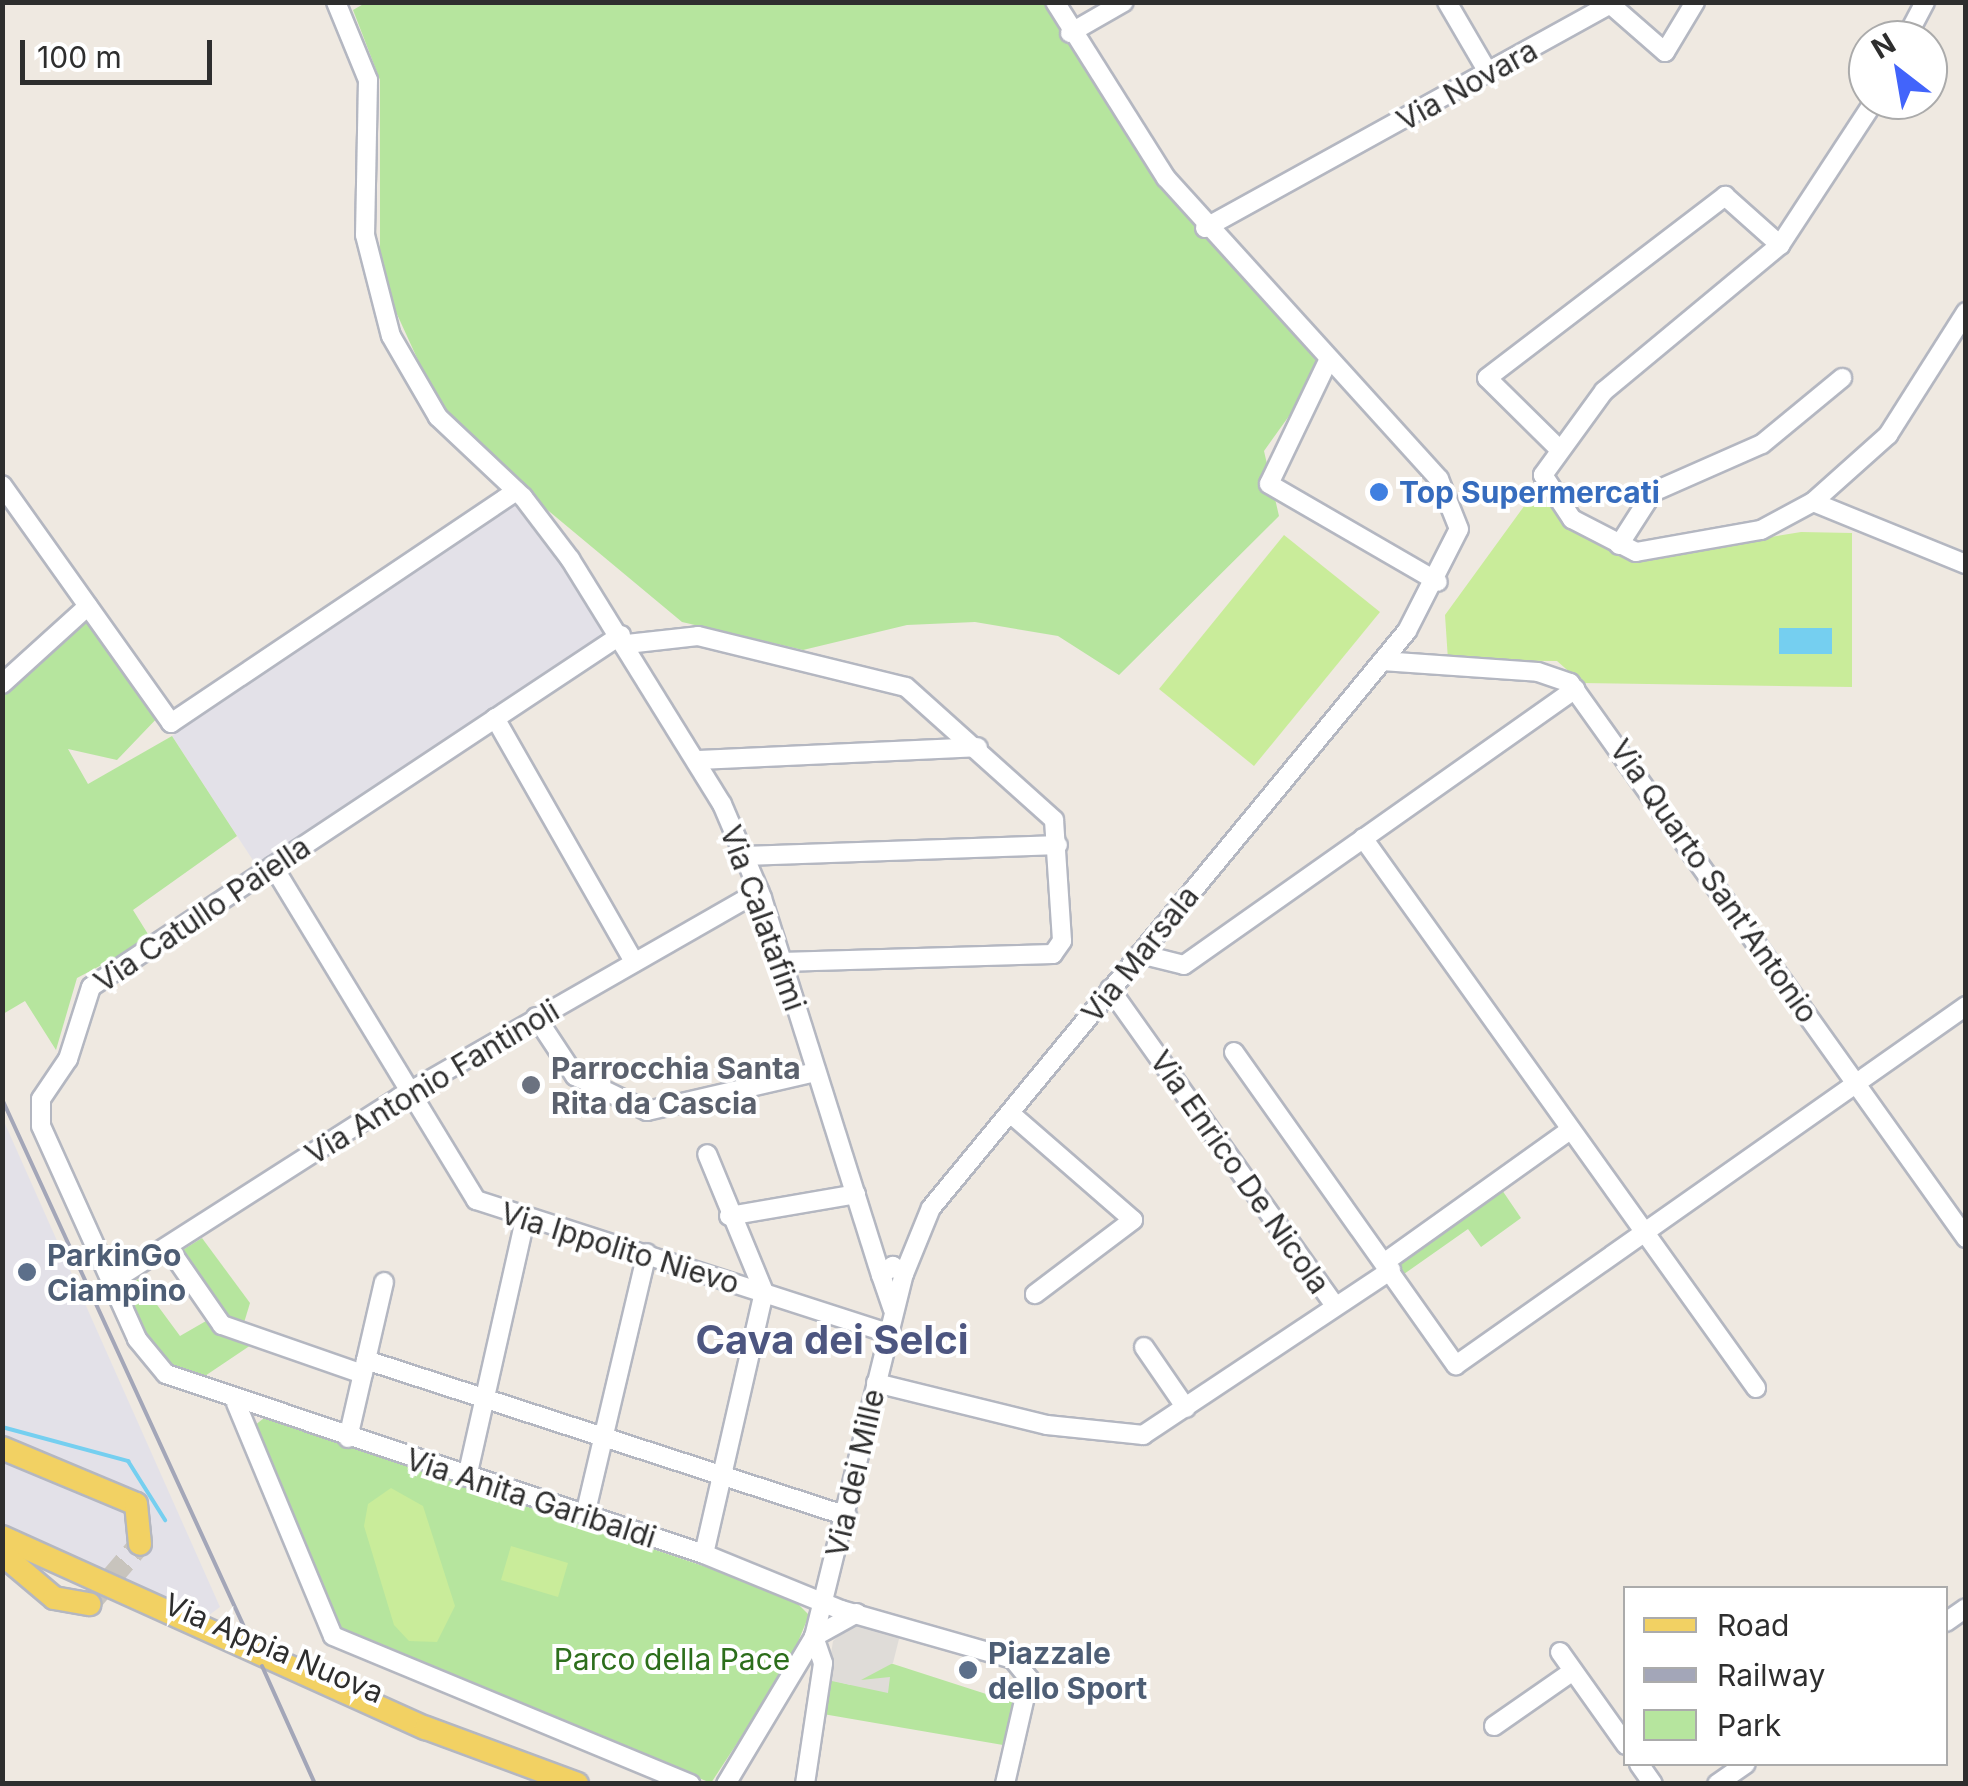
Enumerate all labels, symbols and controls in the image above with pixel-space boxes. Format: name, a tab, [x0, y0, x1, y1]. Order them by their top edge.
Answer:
scale bar	[25, 20, 218, 82]
north arrow	[1848, 20, 1948, 120]
text: N	[1866, 26, 1901, 66]
street label: Via Novara	[1391, 32, 1543, 138]
text: 100 m	[37, 39, 122, 75]
place label: Top Supermercati	[1399, 474, 1660, 510]
marker: Top Supermercati	[1368, 481, 1390, 503]
street label: Via Quarto Sant'Antonio	[1602, 732, 1826, 1030]
street label: Via Calatafimi	[713, 820, 813, 1016]
street label: Via Catullo Paiella	[87, 828, 317, 1000]
street label: Via Marsala	[1074, 878, 1206, 1030]
street label: Via Antonio Fantinoli	[299, 992, 565, 1172]
street label: Via Enrico De Nicola	[1143, 1044, 1337, 1300]
place label: Parrocchia Santa Rita da Cascia	[551, 1050, 801, 1120]
marker: Parrocchia Santa Rita da Cascia	[520, 1074, 542, 1096]
street label: Via Ippolito Nievo	[496, 1195, 744, 1301]
place label: ParkinGo Ciampino	[47, 1237, 186, 1308]
marker: ParkinGo Ciampino	[16, 1261, 38, 1283]
district label: Cava dei Selci	[695, 1316, 969, 1364]
street label: Via dei Mille	[818, 1386, 892, 1560]
street label: Via Anita Garibaldi	[401, 1441, 661, 1555]
street label: Via Appia Nuova	[159, 1586, 389, 1710]
legend	[1623, 1586, 1948, 1766]
text: Road	[1717, 1607, 1789, 1643]
place label: Piazzale dello Sport	[988, 1635, 1147, 1706]
park label: Parco della Pace	[554, 1641, 790, 1677]
text: Railway	[1717, 1657, 1825, 1693]
marker: Piazzale dello Sport	[957, 1659, 979, 1681]
text: Park	[1717, 1707, 1781, 1743]

